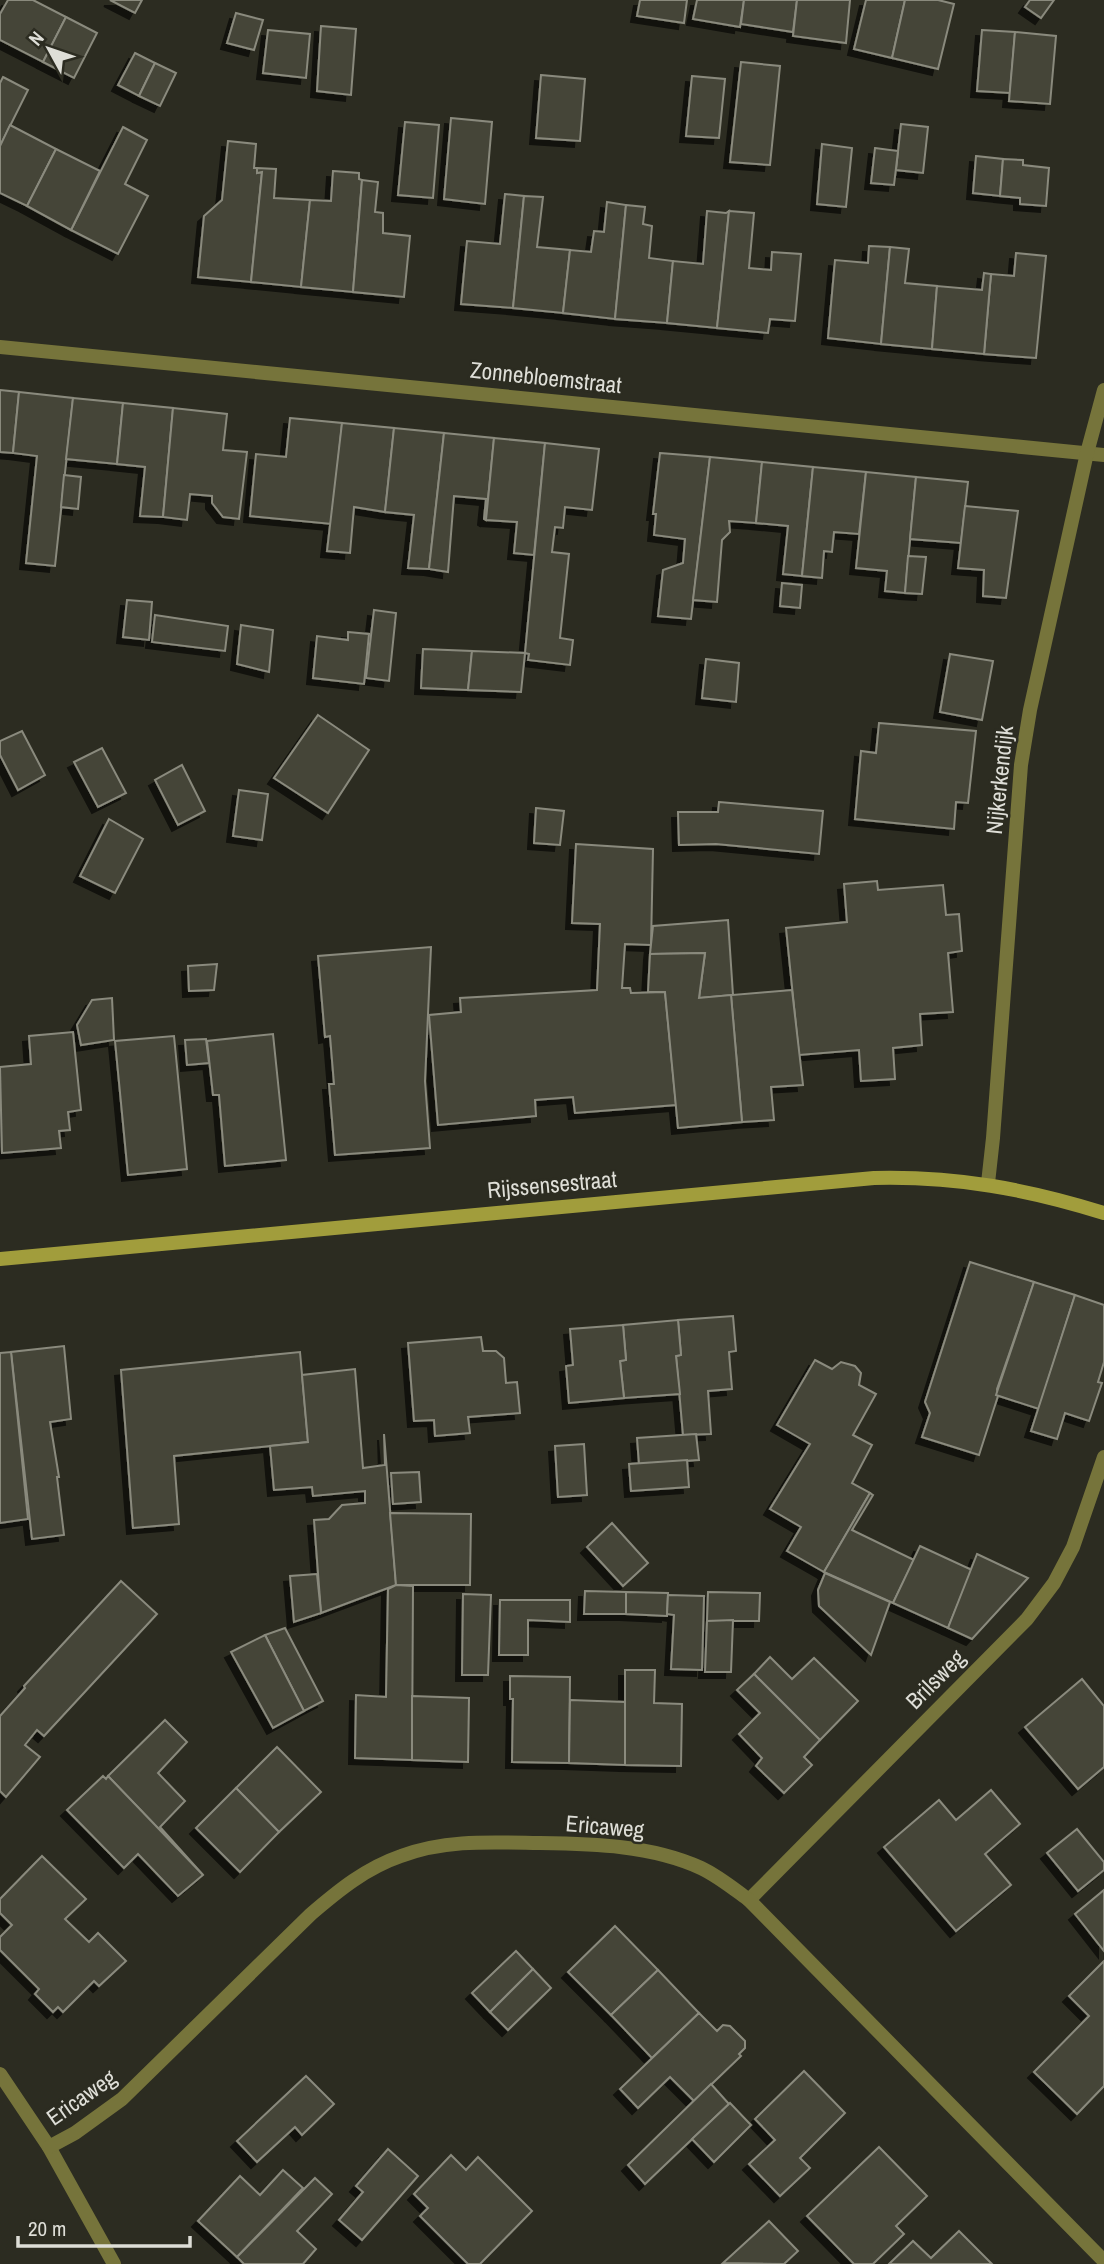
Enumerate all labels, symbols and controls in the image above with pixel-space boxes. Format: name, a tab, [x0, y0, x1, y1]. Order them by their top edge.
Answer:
north arrow	[14, 14, 84, 84]
text: N	[22, 25, 50, 51]
street label: Zonnebloemstraat	[469, 354, 623, 400]
street label: Nijkerkendijk	[978, 724, 1020, 836]
street label: Rijssensestraat	[486, 1163, 618, 1205]
street label: Brilsweg	[898, 1642, 972, 1716]
street label: Ericaweg	[564, 1807, 646, 1845]
street label: Ericaweg	[40, 2061, 123, 2132]
scale bar	[18, 2204, 189, 2248]
text: 20 m	[28, 2214, 66, 2243]

